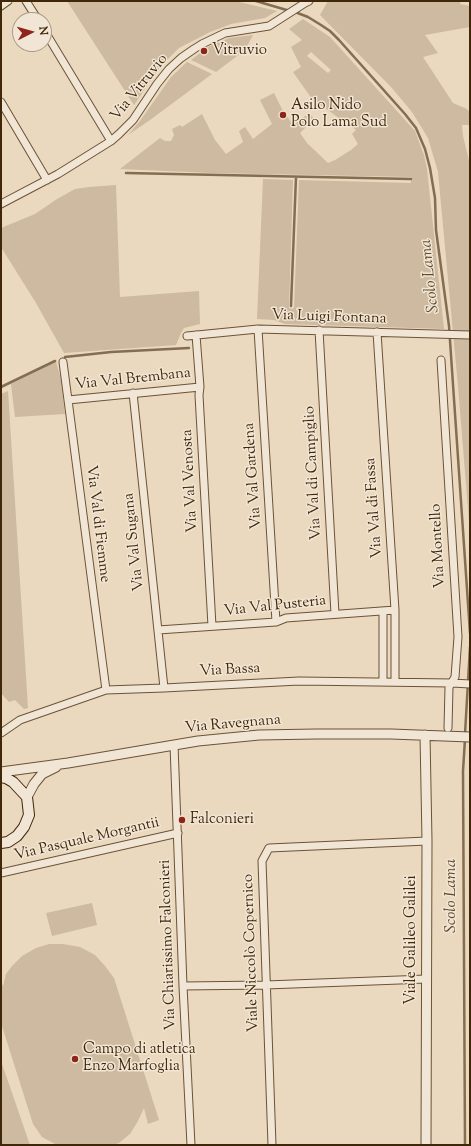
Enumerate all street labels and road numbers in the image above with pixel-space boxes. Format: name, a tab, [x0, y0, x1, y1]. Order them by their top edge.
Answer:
street label: Via Vitruvio	[108, 51, 172, 125]
street label: Via Luigi Fontana	[271, 307, 387, 329]
street label: Via Val Brembana	[74, 365, 192, 395]
street label: Via Val di Campiglio	[301, 405, 327, 541]
street label: Via Val Gardena	[241, 422, 267, 530]
street label: Via Val Venosta	[179, 429, 203, 533]
street label: Via Val di Fassa	[363, 457, 387, 559]
street label: Via Val di Fiemme	[81, 464, 113, 584]
street label: Via Val Sugana	[121, 492, 149, 592]
street label: Via Montello	[428, 503, 450, 589]
street label: Via Val Pusteria	[223, 593, 327, 621]
street label: Via Bassa	[199, 660, 261, 682]
street label: Via Ravegnana	[184, 712, 282, 738]
street label: Via Pasquale Morgantii	[13, 815, 161, 865]
street label: Via Chiarissimo Falconieri	[157, 859, 181, 1031]
street label: Viale Niccolò Copernico	[240, 873, 264, 1033]
street label: Viale Galileo Galilei	[403, 875, 421, 1005]

